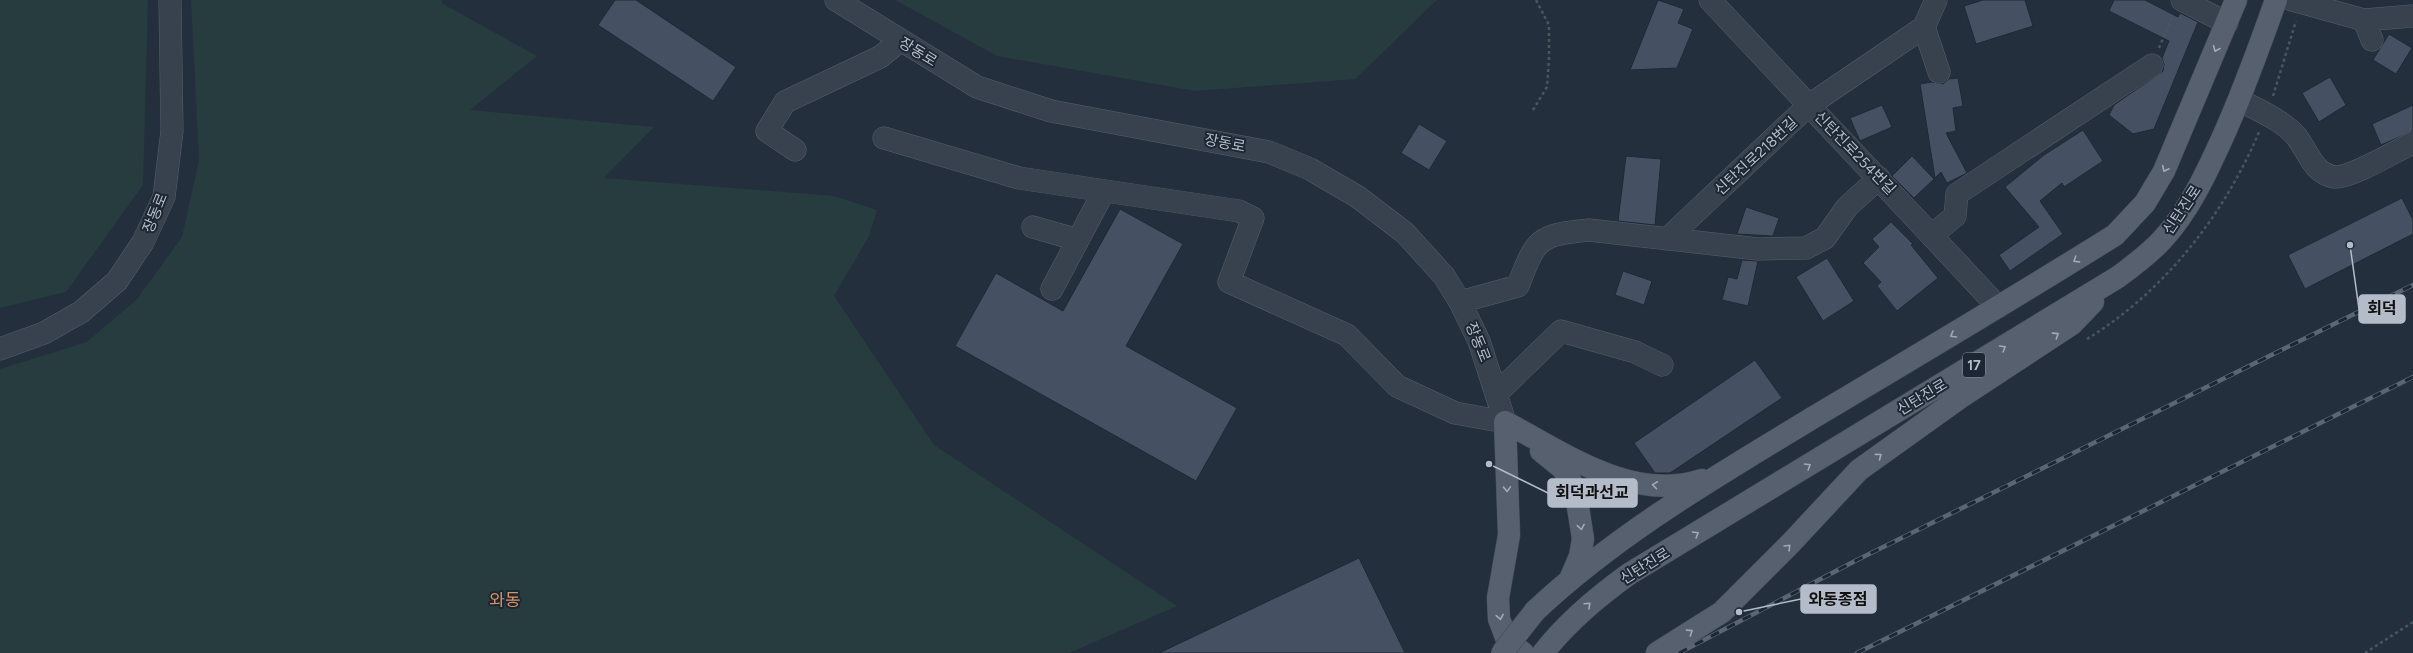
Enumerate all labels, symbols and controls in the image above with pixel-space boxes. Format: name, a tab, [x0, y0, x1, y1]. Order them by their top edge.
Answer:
street label: 장동로	[896, 34, 940, 70]
one-way arrow	[2213, 45, 2221, 53]
street label: 신탄진로254번길	[1811, 107, 1899, 199]
street label: 신탄진로218번길	[1711, 113, 1801, 199]
street label: 장동로	[1203, 130, 1247, 156]
one-way arrow	[2162, 164, 2170, 172]
street label: 신탄진로	[2159, 182, 2205, 238]
street label: 장동로	[139, 190, 171, 236]
one-way arrow	[2073, 255, 2080, 262]
callout: 회덕	[2359, 295, 2405, 323]
text: 회덕	[2367, 299, 2397, 318]
street label: 장동로	[1462, 319, 1494, 365]
one-way arrow	[1950, 330, 1957, 337]
one-way arrow	[2052, 332, 2059, 339]
one-way arrow	[1999, 345, 2006, 353]
road number: 17	[1963, 353, 1985, 377]
street label: 신탄진로	[1894, 375, 1950, 419]
one-way arrow	[1875, 453, 1882, 460]
one-way arrow	[1804, 464, 1811, 471]
callout: 회덕과선교	[1548, 479, 1637, 507]
one-way arrow	[1652, 481, 1658, 490]
text: 회덕과선교	[1555, 483, 1629, 502]
one-way arrow	[1503, 486, 1511, 492]
one-way arrow	[1576, 524, 1585, 530]
one-way arrow	[1692, 531, 1699, 538]
street label: 신탄진로	[1617, 544, 1673, 588]
one-way arrow	[1783, 544, 1791, 552]
callout: 와동종점	[1801, 585, 1876, 613]
district label: 와동	[489, 590, 521, 610]
text: 와동종점	[1809, 590, 1867, 609]
one-way arrow	[1583, 602, 1591, 610]
one-way arrow	[1495, 614, 1503, 620]
one-way arrow	[1686, 629, 1693, 637]

